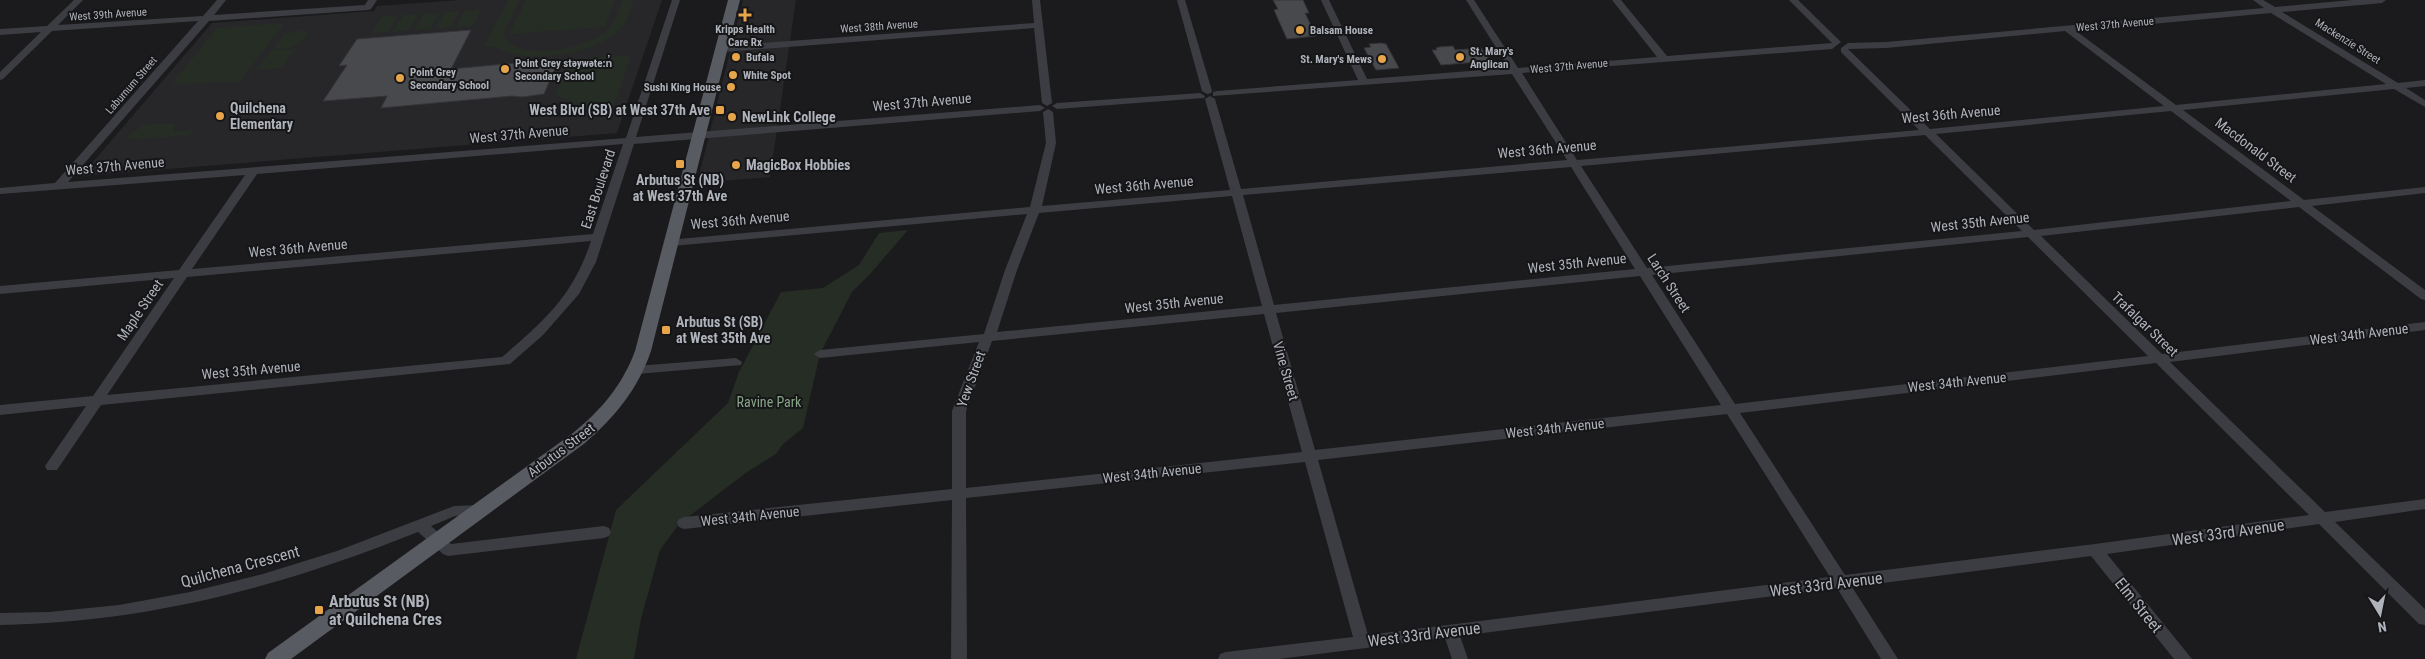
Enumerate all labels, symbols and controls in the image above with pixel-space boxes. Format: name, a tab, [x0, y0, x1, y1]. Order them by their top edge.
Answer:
street label: West 39th Avenue	[69, 5, 147, 24]
marker: Kripps Health Care Rx	[739, 9, 751, 21]
street label: West 37th Avenue	[2076, 15, 2154, 34]
street label: Mackenzie Street	[2313, 16, 2383, 67]
street label: West 38th Avenue	[840, 17, 918, 36]
place label: Kripps Health Care Rx	[715, 23, 775, 49]
marker: Balsam House	[1294, 24, 1306, 36]
place label: Balsam House	[1310, 24, 1373, 37]
place label: St. Mary's Anglican	[1470, 45, 1514, 71]
marker: Bufala	[730, 51, 742, 63]
place label: Bufala	[746, 51, 774, 64]
marker: St. Mary's Anglican	[1454, 51, 1466, 63]
place label: St. Mary's Mews	[1300, 53, 1372, 66]
marker: St. Mary's Mews	[1376, 53, 1388, 65]
street label: Laburnum Street	[103, 54, 160, 117]
place label: Point Grey stəywəte:n̓ Secondary School	[515, 54, 612, 83]
street label: West 37th Avenue	[1530, 57, 1608, 76]
marker: Point Grey stəywəte:n̓ Secondary School	[499, 63, 511, 75]
place label: Point Grey Secondary School	[410, 66, 489, 92]
marker: White Spot	[727, 69, 739, 81]
place label: White Spot	[743, 69, 791, 82]
marker: Point Grey Secondary School	[394, 72, 406, 84]
place label: Sushi King House	[644, 81, 721, 94]
marker: Sushi King House	[725, 81, 737, 93]
street label: West 37th Avenue	[872, 90, 972, 114]
place label: Quilchena Elementary	[230, 100, 294, 132]
place label: West Blvd (SB) at West 37th Ave	[529, 102, 710, 119]
street label: West 36th Avenue	[1901, 102, 2001, 126]
marker: West Blvd (SB) at West 37th Ave	[714, 104, 726, 116]
place label: NewLink College	[742, 109, 836, 125]
marker: Quilchena Elementary	[214, 110, 226, 122]
marker: NewLink College	[726, 111, 738, 123]
street label: Macdonald Street	[2212, 114, 2300, 186]
street label: West 37th Avenue	[469, 122, 569, 146]
street label: West 36th Avenue	[1497, 137, 1597, 161]
street label: East Boulevard	[578, 147, 618, 231]
street label: West 37th Avenue	[65, 154, 165, 178]
place label: MagicBox Hobbies	[746, 157, 850, 173]
marker: Arbutus St (NB) at West 37th Ave	[674, 158, 686, 170]
marker: MagicBox Hobbies	[730, 159, 742, 171]
place label: Arbutus St (NB) at West 37th Ave	[633, 172, 728, 204]
street label: West 36th Avenue	[1094, 173, 1194, 197]
street label: West 36th Avenue	[690, 208, 790, 232]
street label: West 35th Avenue	[1930, 209, 2030, 235]
street label: West 36th Avenue	[248, 236, 348, 260]
street label: West 35th Avenue	[1527, 250, 1627, 276]
street label: Larch Street	[1644, 251, 1694, 315]
street label: Maple Street	[114, 277, 166, 343]
street label: Trafalgar Street	[2109, 288, 2181, 360]
street label: West 35th Avenue	[1124, 290, 1224, 316]
place label: Arbutus St (SB) at West 35th Ave	[676, 314, 771, 346]
street label: West 34th Avenue	[2309, 320, 2410, 348]
marker: Arbutus St (SB) at West 35th Ave	[660, 324, 672, 336]
street label: Vine Street	[1270, 340, 1302, 402]
street label: Yew Street	[953, 349, 989, 409]
street label: West 35th Avenue	[201, 358, 301, 382]
street label: West 34th Avenue	[1907, 369, 2007, 395]
park label: Ravine Park	[737, 394, 802, 410]
street label: West 34th Avenue	[1505, 415, 1605, 441]
street label: Arbutus Street	[525, 420, 597, 480]
street label: West 34th Avenue	[1102, 460, 1202, 486]
street label: West 34th Avenue	[700, 503, 800, 529]
street label: West 33rd Avenue	[2171, 515, 2286, 550]
street label: Quilchena Crescent	[179, 541, 302, 591]
street label: West 33rd Avenue	[1769, 568, 1883, 601]
street label: Elm Street	[2111, 574, 2167, 637]
north arrow	[2355, 589, 2405, 639]
place label: Arbutus St (NB) at Quilchena Cres	[329, 592, 442, 629]
marker: Arbutus St (NB) at Quilchena Cres	[313, 604, 325, 616]
street label: West 33rd Avenue	[1367, 618, 1481, 651]
text: N	[2377, 618, 2388, 635]

